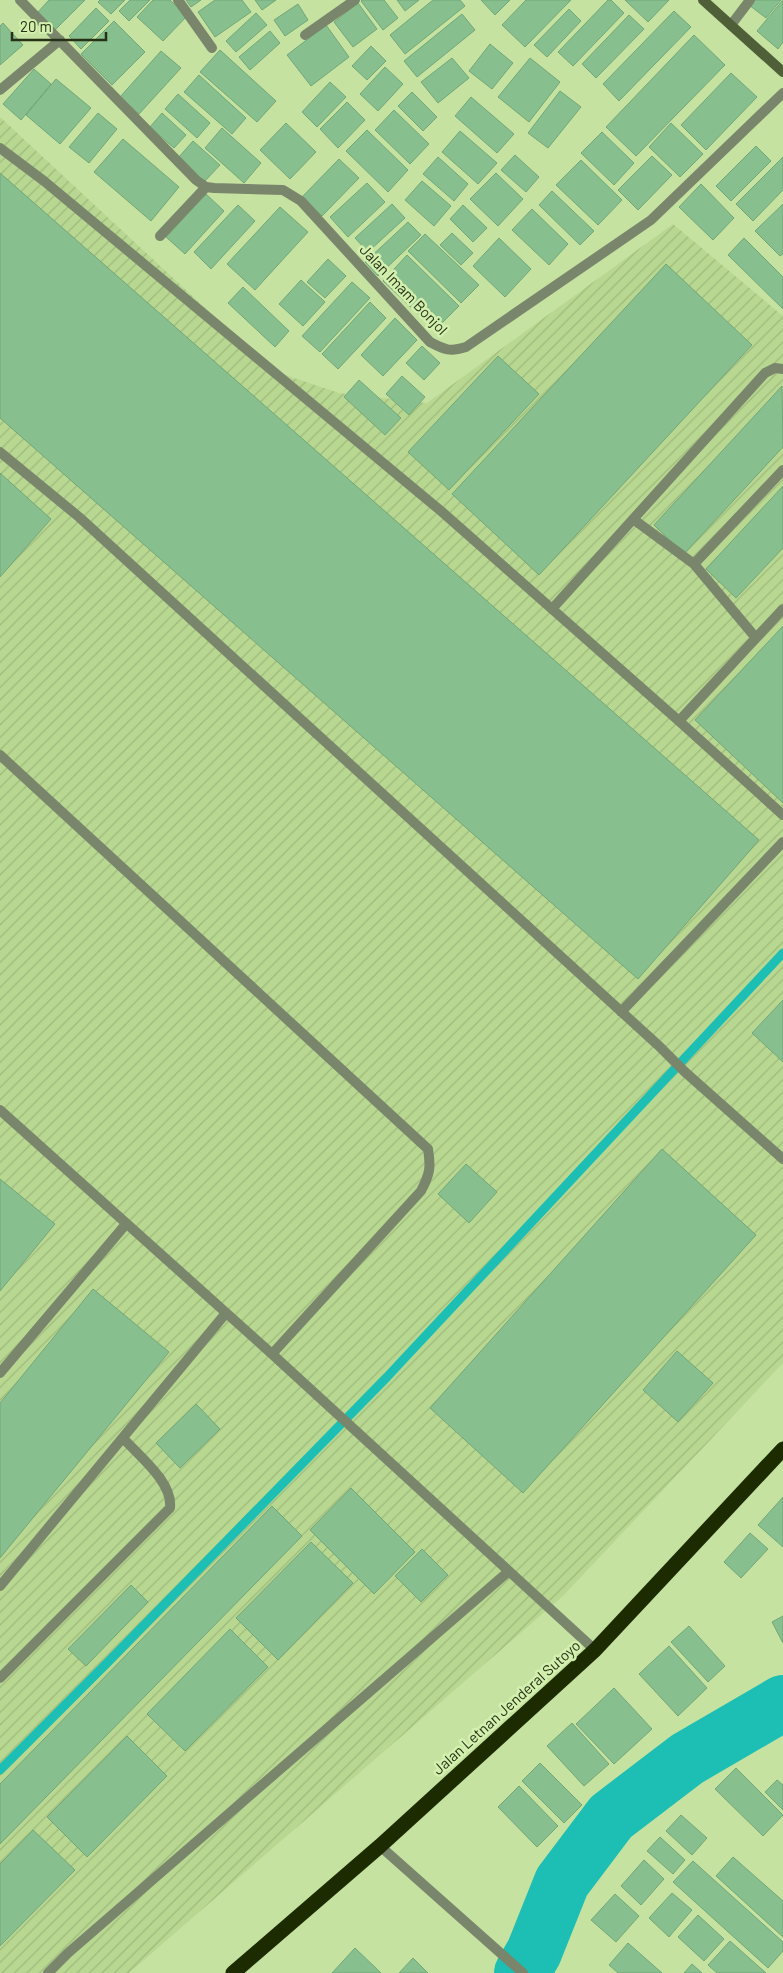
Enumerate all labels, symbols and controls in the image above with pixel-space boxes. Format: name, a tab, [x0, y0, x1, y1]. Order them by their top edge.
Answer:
scale bar	[12, 10, 106, 42]
text: 20 m	[20, 17, 52, 35]
street label: Jalan Imam Bonjol	[356, 240, 452, 338]
street label: Jalan Letnan Jenderal Sutoyo	[429, 1636, 583, 1778]

